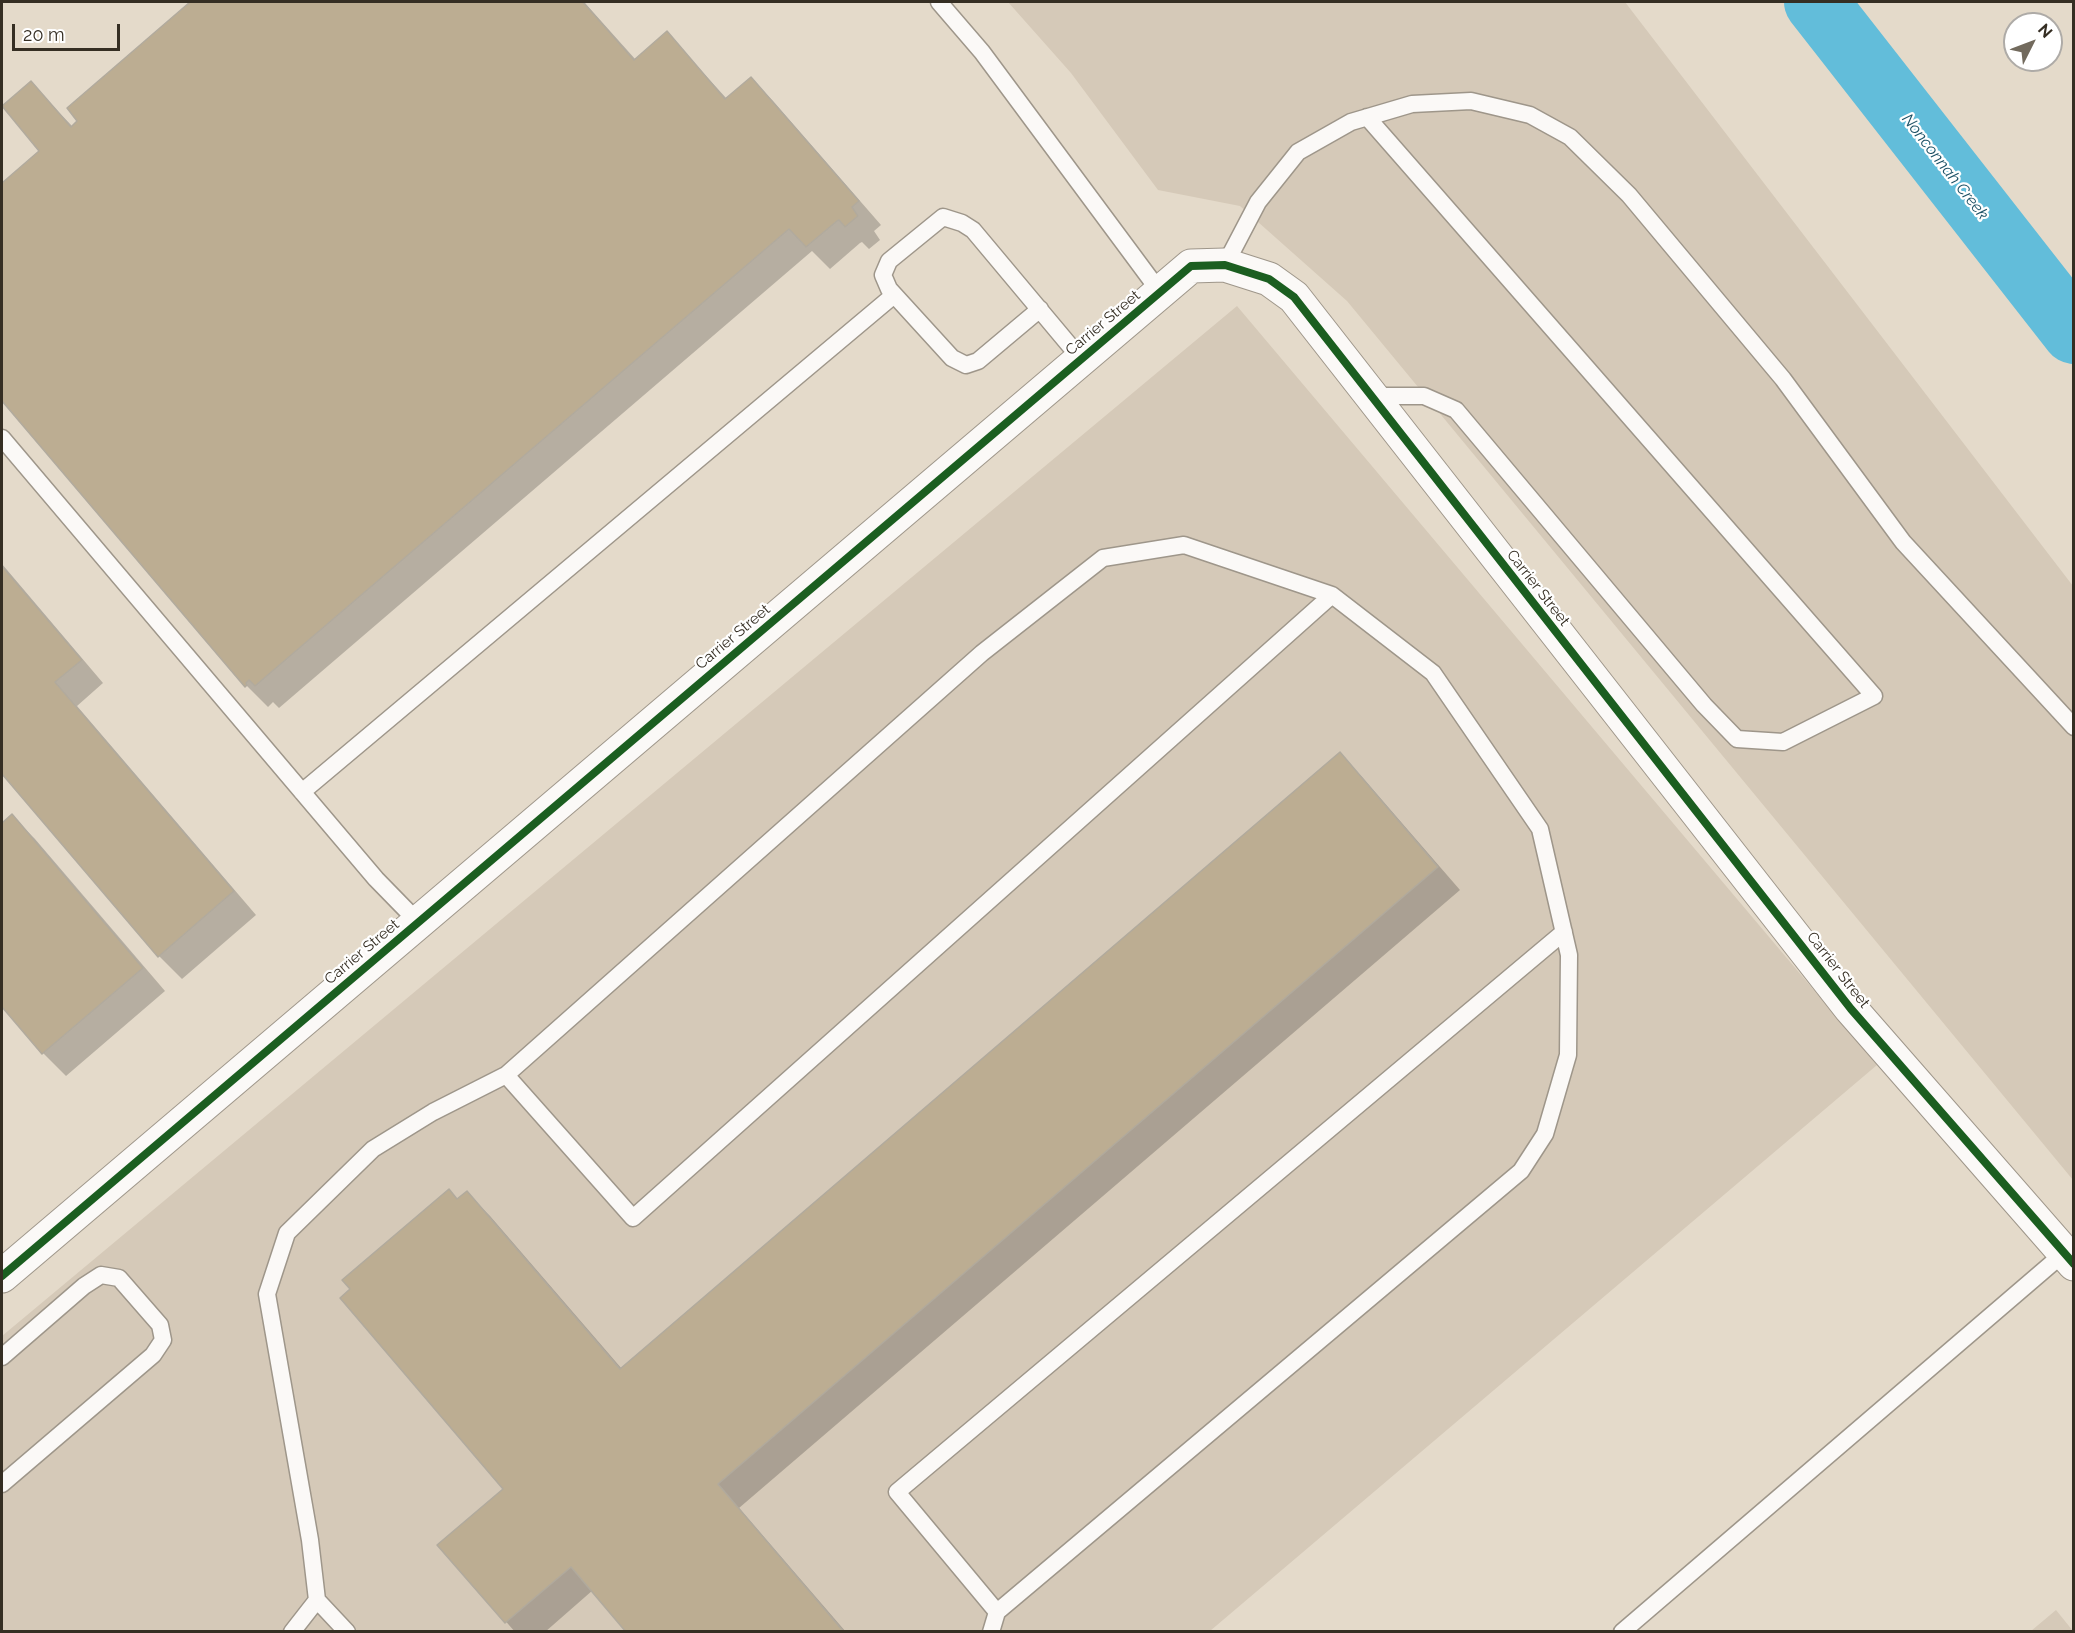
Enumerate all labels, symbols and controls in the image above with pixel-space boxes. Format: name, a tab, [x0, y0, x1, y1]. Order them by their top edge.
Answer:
scale bar	[15, 12, 123, 50]
north arrow	[2003, 12, 2063, 72]
text: N	[2034, 20, 2056, 42]
text: 20 m	[23, 24, 65, 45]
water label: Nonconnah Creek	[1898, 110, 1992, 224]
street label: Carrier Street	[1062, 287, 1144, 359]
street label: Carrier Street	[1503, 546, 1573, 630]
street label: Carrier Street	[692, 601, 774, 673]
street label: Carrier Street	[321, 916, 403, 988]
street label: Carrier Street	[1803, 928, 1873, 1012]

